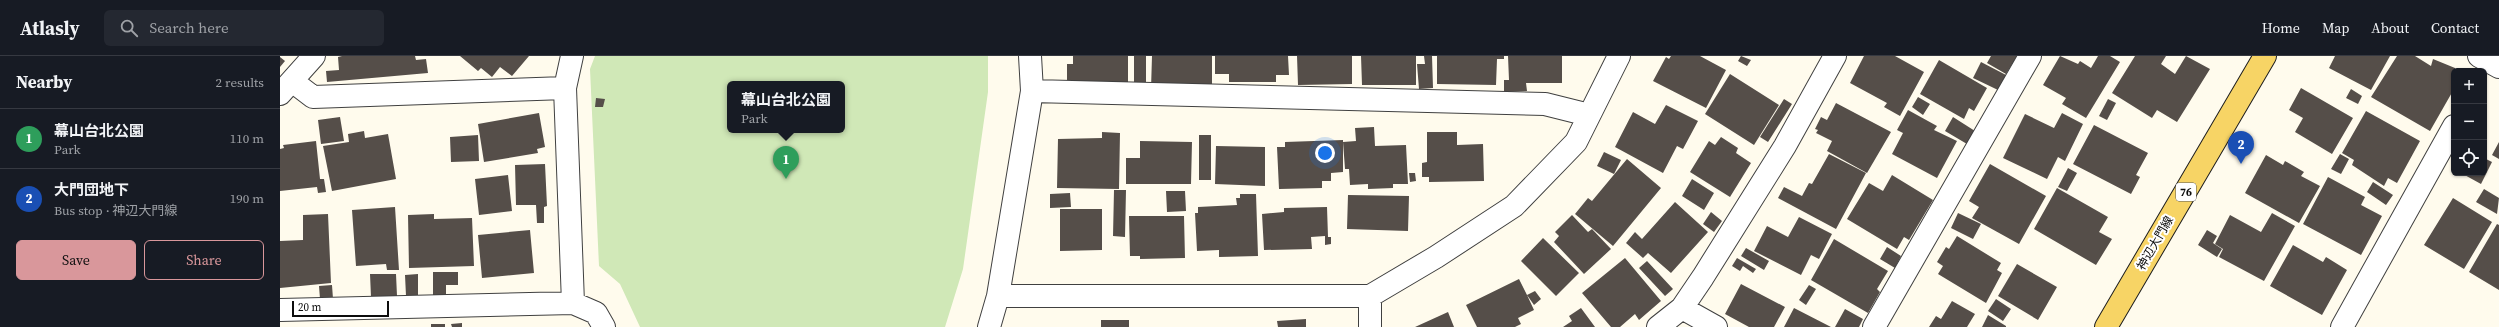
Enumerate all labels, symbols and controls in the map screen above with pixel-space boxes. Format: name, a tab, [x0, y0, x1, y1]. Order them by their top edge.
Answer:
search box	[104, 10, 384, 46]
text: Atlasly	[20, 15, 80, 41]
icon: search	[118, 17, 140, 39]
text: Search here	[150, 17, 229, 38]
text: Home	[2262, 18, 2300, 38]
text: Map	[2322, 18, 2349, 38]
text: About	[2371, 18, 2409, 38]
text: Contact	[2431, 18, 2479, 38]
map controls	[2451, 68, 2487, 176]
button: +	[2451, 68, 2487, 104]
text: Nearby	[16, 70, 72, 94]
text: 2 results	[216, 74, 264, 91]
popup	[727, 81, 845, 133]
text: 幕山台北公園	[741, 89, 831, 110]
button: −	[2451, 104, 2487, 140]
text: Park	[741, 110, 768, 127]
text: 幕山台北公園	[54, 120, 144, 141]
text: 1	[25, 130, 33, 147]
text: 110 m	[230, 130, 264, 147]
pin: 2	[2228, 131, 2254, 164]
button: locate	[2451, 140, 2487, 176]
text: Park	[54, 141, 81, 158]
your location	[1315, 143, 1335, 163]
pin: 1	[773, 146, 799, 179]
text: 大門団地下	[54, 179, 129, 200]
road number: 76	[2176, 183, 2196, 201]
text: 2	[25, 190, 33, 207]
text: 190 m	[230, 190, 264, 207]
text: Bus stop · 神辺大門線	[54, 202, 178, 219]
street label: 神辺大門線	[2133, 213, 2177, 273]
button: Save	[16, 240, 136, 280]
button: Share	[144, 240, 264, 280]
scale bar	[292, 299, 389, 318]
text: 20 m	[298, 300, 321, 315]

